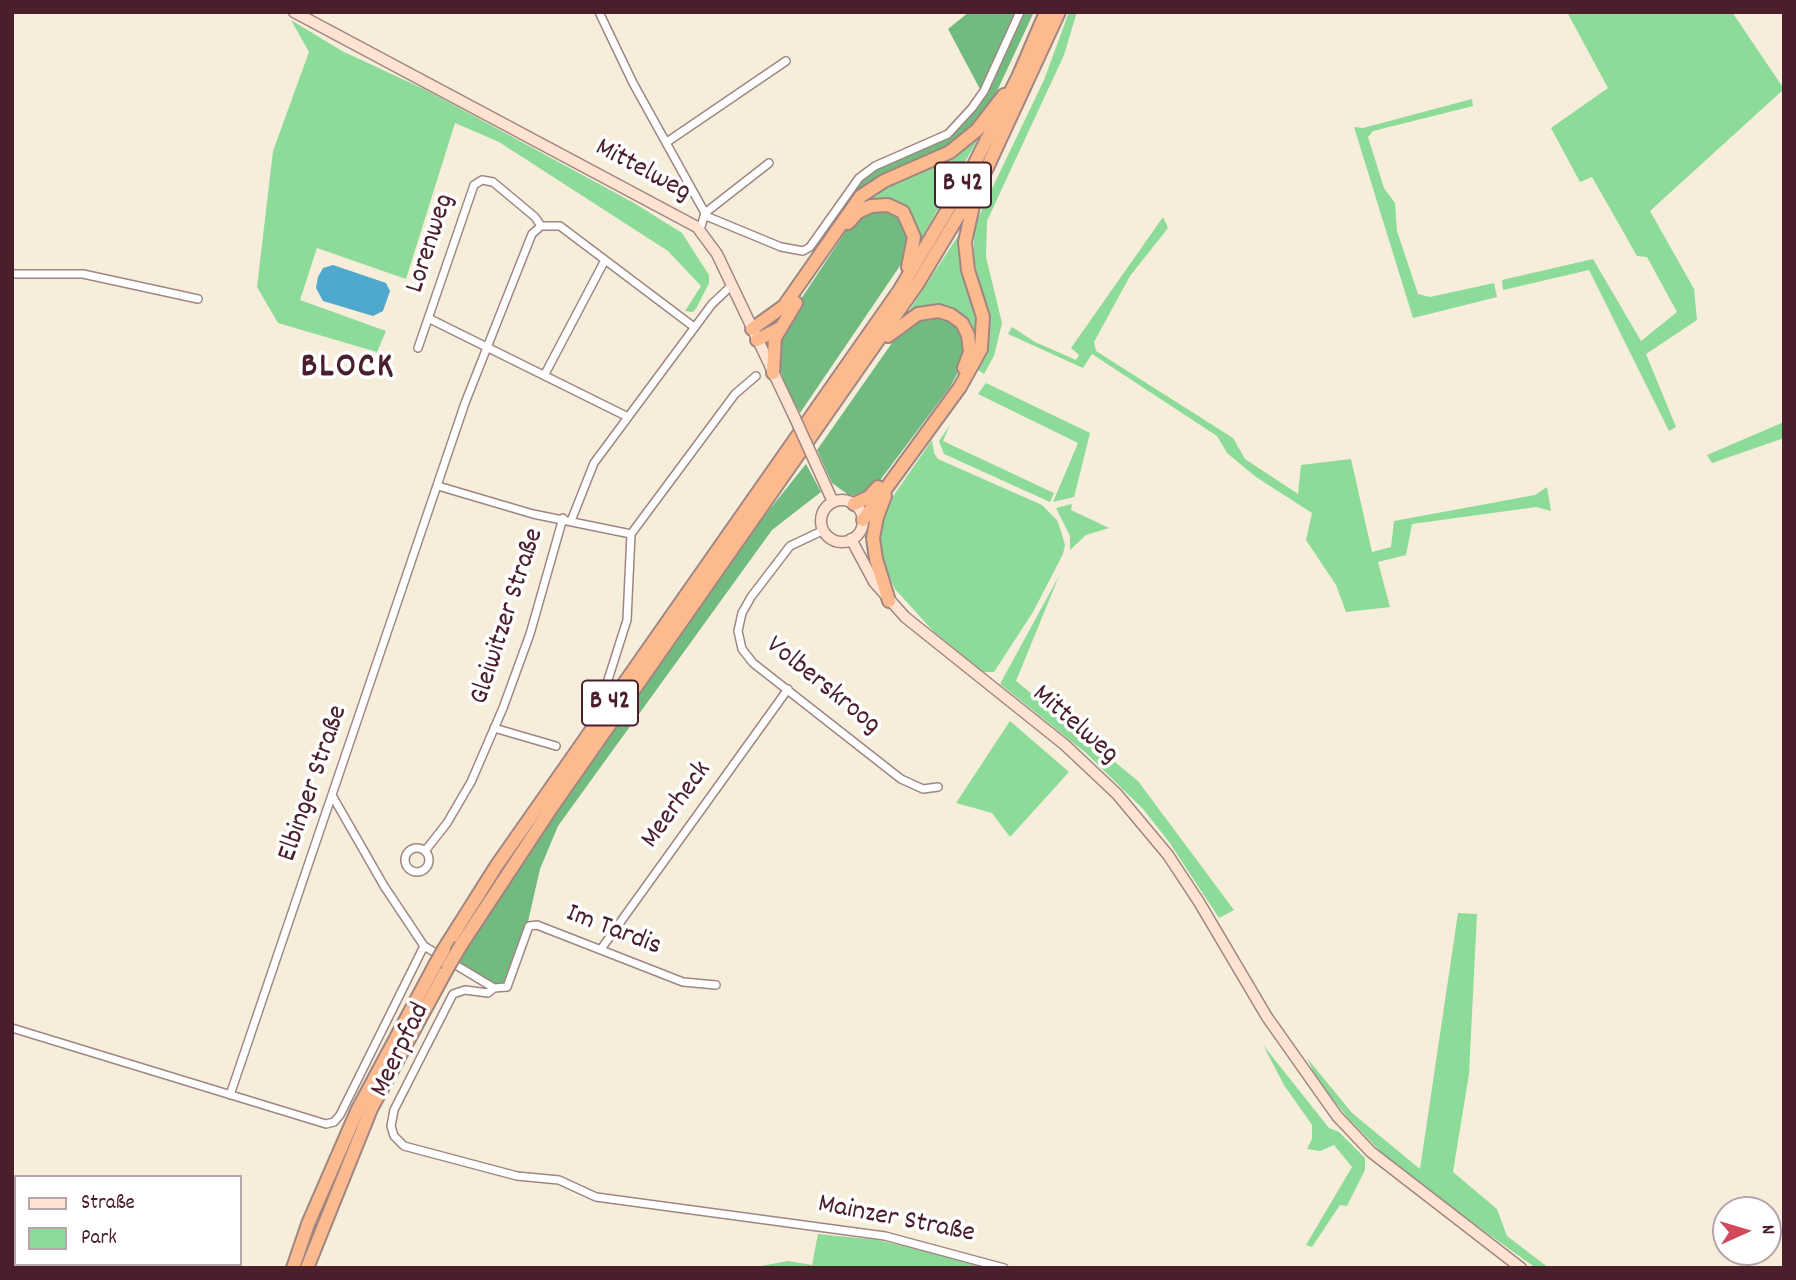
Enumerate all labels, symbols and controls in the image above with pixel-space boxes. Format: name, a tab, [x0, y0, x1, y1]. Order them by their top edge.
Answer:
street label: Mittelweg	[588, 133, 696, 211]
road number: B 42	[935, 162, 991, 208]
street label: Lorenweg	[400, 190, 464, 298]
district label: BLOCK	[301, 349, 395, 391]
street label: Gleiwitzer Straße	[465, 525, 553, 709]
street label: Volberskroog	[758, 630, 886, 744]
street label: Mittelweg	[1024, 679, 1124, 773]
road number: B 42	[582, 680, 638, 726]
street label: Elbinger Straße	[273, 702, 357, 866]
street label: Meerheck	[635, 756, 721, 856]
street label: Im Tardis	[561, 899, 665, 965]
street label: Meerpfad	[365, 998, 439, 1104]
legend	[14, 1175, 242, 1266]
text: Straße	[81, 1189, 135, 1219]
street label: Mainzer Straße	[815, 1189, 977, 1253]
north arrow	[1712, 1196, 1782, 1266]
text: Park	[81, 1224, 117, 1254]
text: N	[1753, 1224, 1780, 1235]

